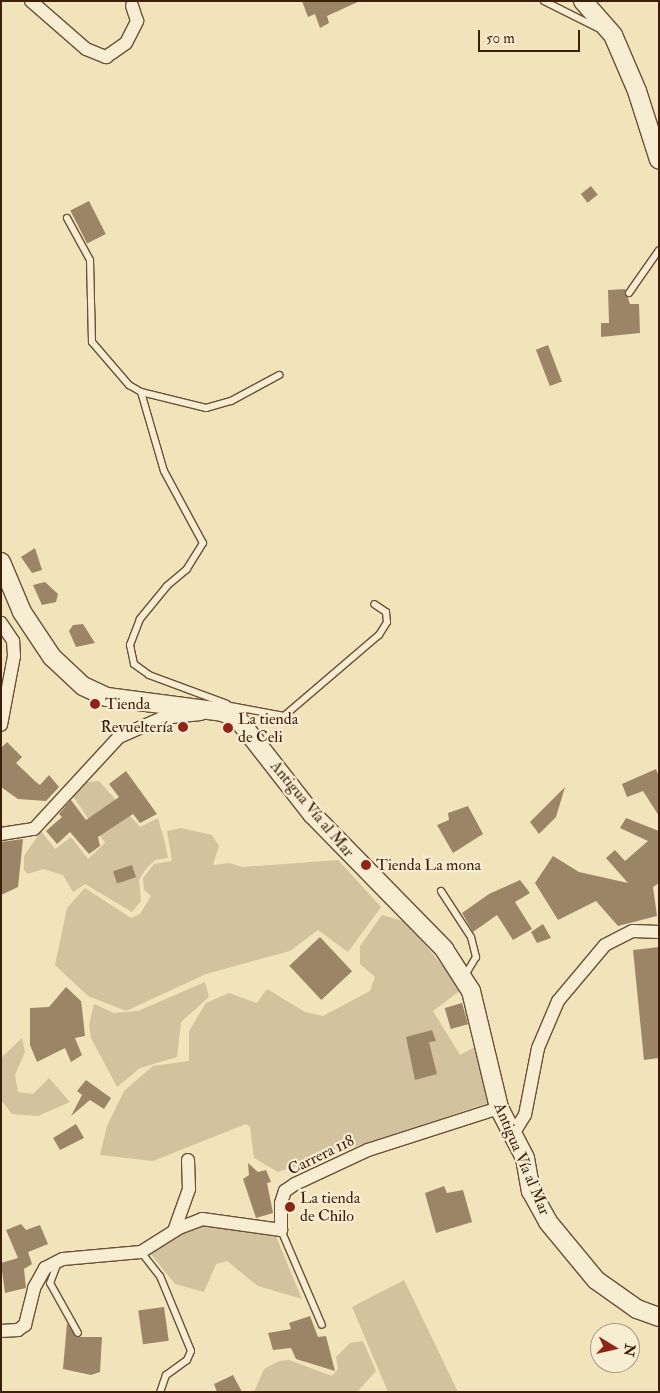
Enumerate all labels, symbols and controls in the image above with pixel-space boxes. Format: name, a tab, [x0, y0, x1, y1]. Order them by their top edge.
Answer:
scale bar	[480, 20, 582, 52]
text: 50 m	[486, 29, 515, 48]
place label: Tienda	[105, 694, 150, 714]
marker: Tienda	[89, 698, 101, 710]
place label: La tienda de Celi	[238, 709, 298, 747]
place label: Revueltería	[100, 717, 173, 737]
marker: Revueltería	[177, 721, 189, 733]
marker: La tienda de Celi	[222, 722, 234, 734]
street label: Antigua Vía al Mar	[266, 757, 358, 861]
place label: Tienda La mona	[376, 855, 481, 875]
marker: Tienda La mona	[360, 859, 372, 871]
street label: Antigua Vía al Mar	[490, 1100, 554, 1218]
street label: Carrera 118	[285, 1131, 357, 1179]
place label: La tienda de Chilo	[300, 1188, 360, 1226]
marker: La tienda de Chilo	[284, 1201, 296, 1213]
north arrow	[590, 1323, 640, 1373]
text: N	[620, 1343, 639, 1358]

